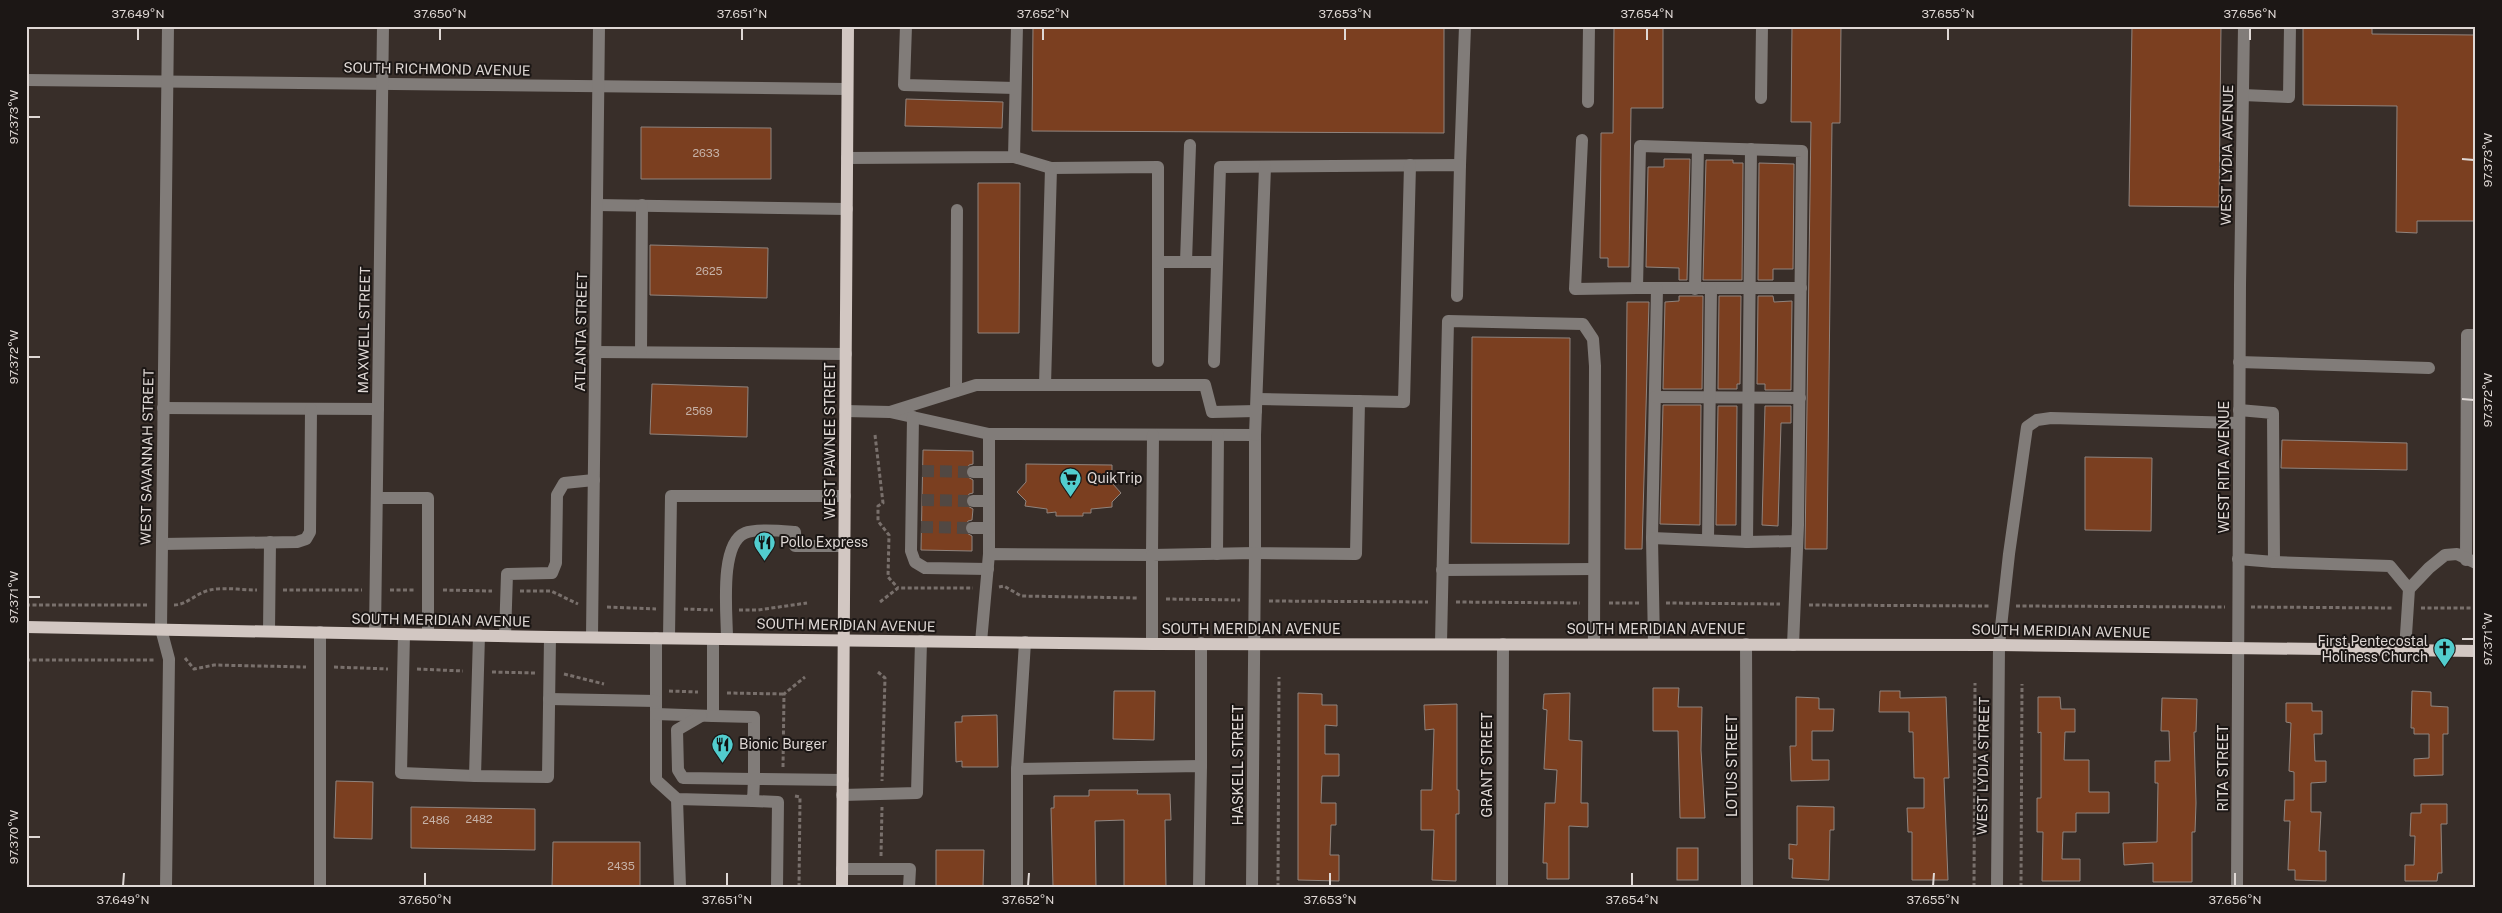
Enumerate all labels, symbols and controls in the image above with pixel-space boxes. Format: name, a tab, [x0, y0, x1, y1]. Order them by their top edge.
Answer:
text: 37.649°N	[112, 7, 164, 21]
text: 37.650°N	[414, 7, 466, 21]
text: 37.651°N	[717, 7, 767, 21]
text: 37.652°N	[1017, 7, 1069, 21]
text: 37.653°N	[1318, 7, 1372, 21]
text: 37.654°N	[1620, 7, 1674, 21]
text: 37.655°N	[1921, 7, 1975, 21]
text: 37.656°N	[2223, 7, 2277, 21]
street label: SOUTH RICHMOND AVENUE	[343, 59, 531, 79]
street label: WEST LYDIA AVENUE	[2218, 84, 2236, 226]
text: 97.373°W	[7, 89, 21, 144]
text: 97.373°W	[2481, 132, 2495, 187]
house number: 2633	[692, 147, 720, 159]
house number: 2625	[695, 265, 723, 277]
street label: MAXWELL STREET	[355, 266, 373, 394]
street label: ATLANTA STREET	[572, 272, 590, 392]
text: 97.372°W	[7, 329, 21, 384]
street label: WEST PAWNEE STREET	[822, 362, 838, 520]
street label: WEST SAVANNAH STREET	[137, 369, 157, 545]
text: 97.372°W	[2481, 372, 2495, 427]
street label: WEST RITA AVENUE	[2216, 401, 2232, 533]
house number: 2569	[685, 405, 713, 417]
supermarket icon: QuikTrip	[1059, 466, 1083, 497]
place label: QuikTrip	[1087, 470, 1142, 486]
restaurant icon: Pollo Express	[752, 530, 776, 561]
place label: Pollo Express	[780, 534, 868, 550]
text: 97.371°W	[7, 570, 21, 623]
street label: SOUTH MERIDIAN AVENUE	[351, 610, 531, 630]
text: 97.371°W	[2481, 612, 2495, 665]
street label: SOUTH MERIDIAN AVENUE	[756, 615, 936, 635]
street label: SOUTH MERIDIAN AVENUE	[1161, 621, 1341, 637]
street label: SOUTH MERIDIAN AVENUE	[1566, 621, 1746, 637]
street label: SOUTH MERIDIAN AVENUE	[1971, 621, 2151, 641]
place label: First Pentecostal Holiness Church	[2317, 633, 2428, 665]
church icon: First Pentecostal Holiness Church	[2432, 637, 2456, 668]
street label: WEST LYDIA STREET	[1974, 697, 1992, 835]
street label: HASKELL STREET	[1230, 705, 1246, 825]
street label: GRANT STREET	[1479, 713, 1495, 817]
street label: LOTUS STREET	[1724, 715, 1740, 817]
street label: RITA STREET	[2215, 725, 2231, 811]
restaurant icon: Bionic Burger	[711, 732, 735, 763]
place label: Bionic Burger	[739, 736, 827, 752]
text: 97.370°W	[7, 809, 21, 864]
house number: 2482	[465, 813, 493, 825]
house number: 2486	[422, 814, 450, 826]
house number: 2435	[607, 860, 635, 872]
text: 37.649°N	[97, 893, 149, 907]
text: 37.650°N	[399, 893, 451, 907]
text: 37.651°N	[702, 893, 752, 907]
text: 37.652°N	[1002, 893, 1054, 907]
text: 37.653°N	[1303, 893, 1357, 907]
text: 37.654°N	[1605, 893, 1659, 907]
text: 37.655°N	[1906, 893, 1960, 907]
text: 37.656°N	[2208, 893, 2262, 907]

